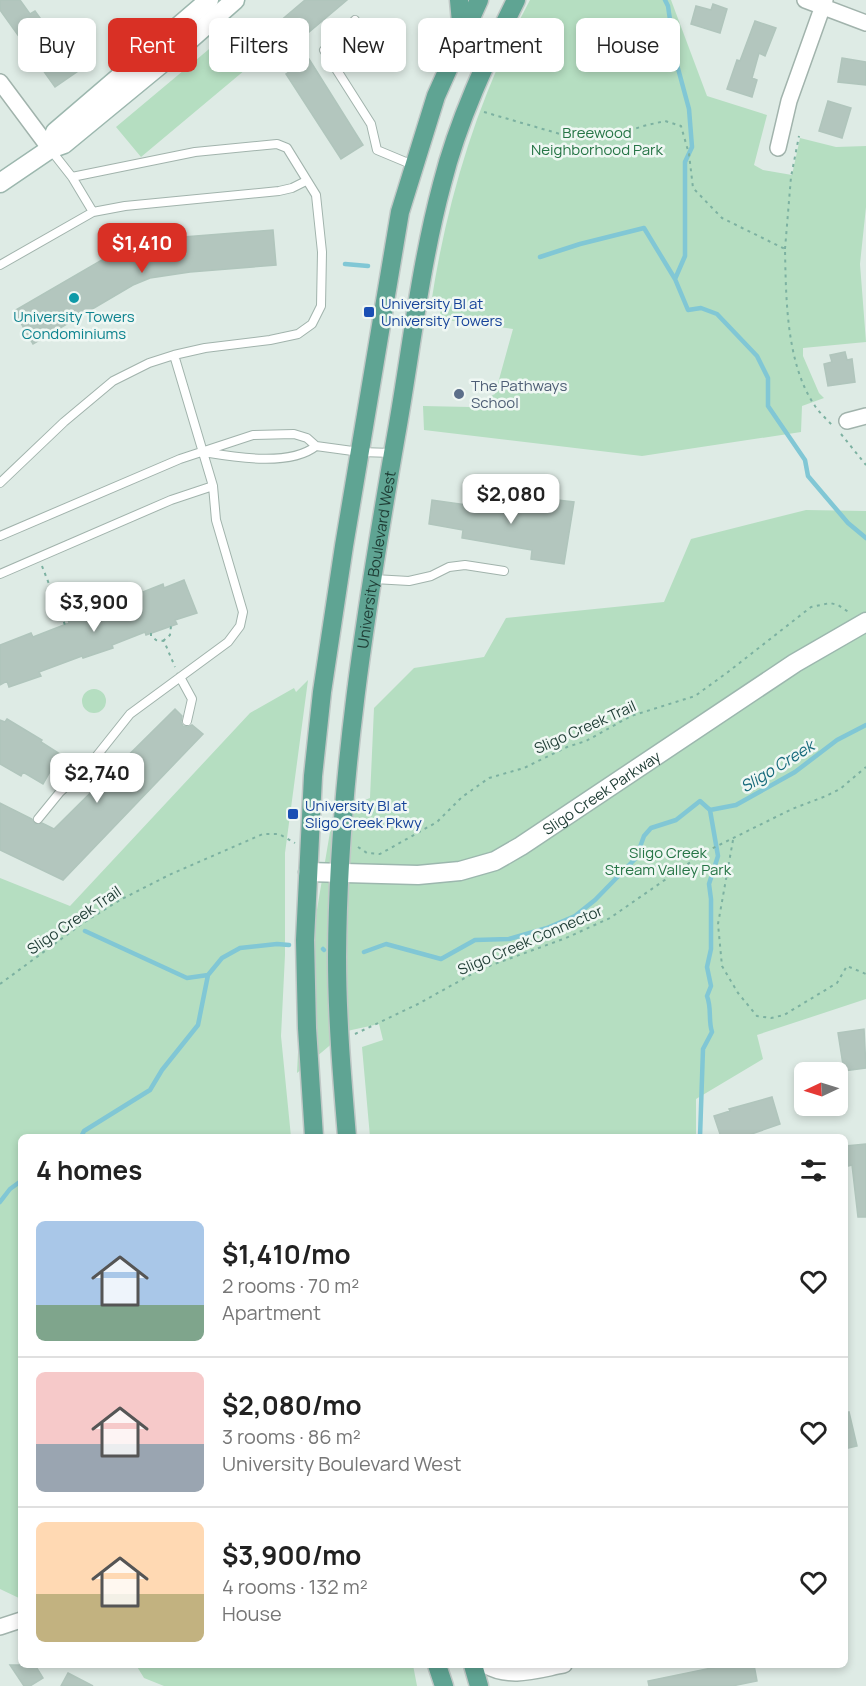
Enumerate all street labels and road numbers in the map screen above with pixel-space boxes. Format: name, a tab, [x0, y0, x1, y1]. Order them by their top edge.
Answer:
street label: University Boulevard West	[351, 469, 400, 650]
street label: Sligo Creek Trail	[531, 695, 639, 759]
street label: Sligo Creek Parkway	[538, 745, 664, 840]
street label: Sligo Creek Trail	[23, 881, 125, 959]
street label: Sligo Creek Connector	[454, 900, 606, 980]

